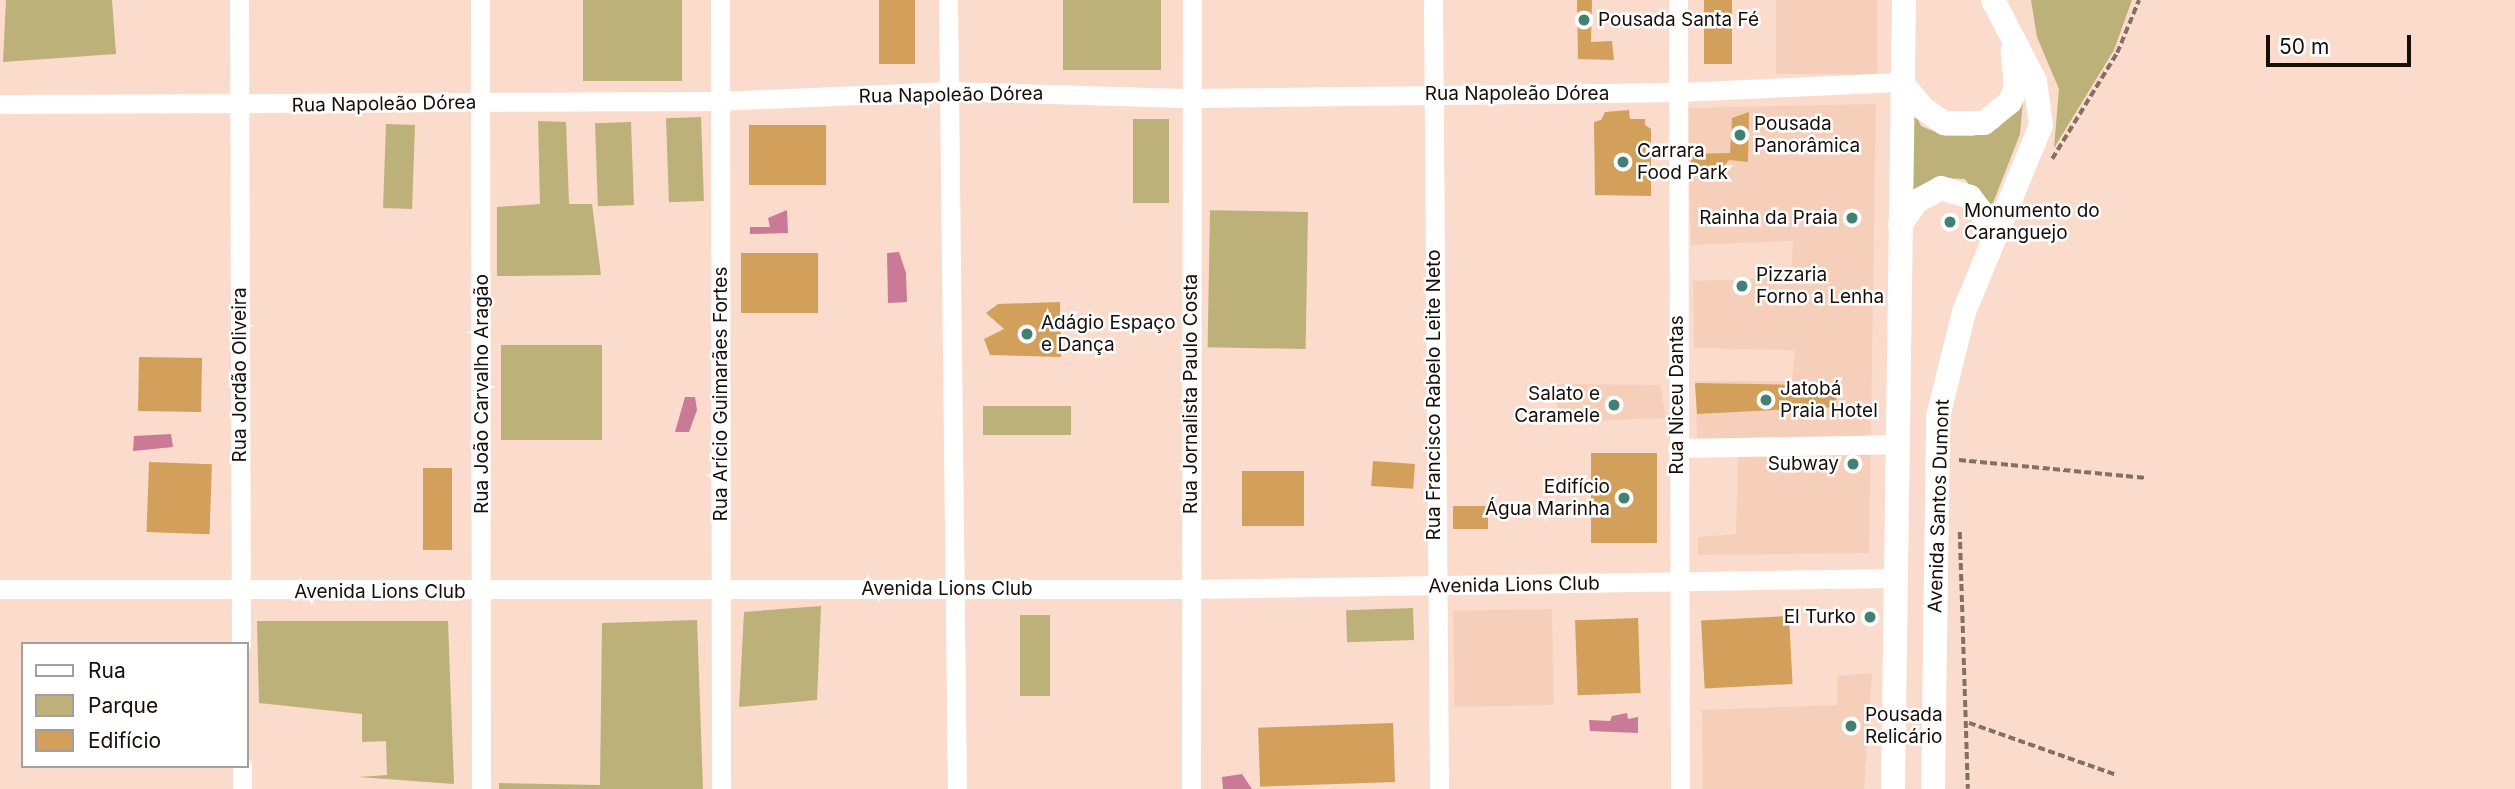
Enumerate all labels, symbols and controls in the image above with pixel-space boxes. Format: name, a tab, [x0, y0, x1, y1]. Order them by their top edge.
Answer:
place label: Pousada Santa Fé	[1598, 9, 1759, 31]
marker: Pousada Santa Fé	[1576, 12, 1592, 28]
scale bar	[2270, 21, 2415, 65]
text: 50 m	[2279, 34, 2329, 59]
street label: Rua Napoleão Dórea	[859, 82, 1043, 108]
street label: Rua Napoleão Dórea	[1425, 83, 1609, 105]
street label: Rua Napoleão Dórea	[292, 91, 476, 117]
place label: Pousada Panorâmica	[1754, 113, 1860, 157]
marker: Pousada Panorâmica	[1732, 127, 1748, 143]
place label: Carrara Food Park	[1637, 140, 1728, 184]
marker: Carrara Food Park	[1615, 154, 1631, 170]
place label: Monumento do Caranguejo	[1964, 200, 2100, 244]
place label: Rainha da Praia	[1699, 207, 1838, 229]
marker: Rainha da Praia	[1844, 210, 1860, 226]
marker: Monumento do Caranguejo	[1942, 214, 1958, 230]
street label: Rua Francisco Rabelo Leite Neto	[1423, 250, 1445, 540]
place label: Pizzaria Forno a Lenha	[1756, 264, 1884, 308]
street label: Rua Arício Guimarães Fortes	[710, 267, 732, 521]
street label: Rua João Carvalho Aragão	[471, 274, 493, 514]
street label: Rua Jornalista Paulo Costa	[1180, 274, 1202, 514]
marker: Pizzaria Forno a Lenha	[1734, 278, 1750, 294]
street label: Rua Jordão Oliveira	[229, 287, 251, 463]
place label: Adágio Espaço e Dança	[1041, 312, 1176, 356]
street label: Rua Niceu Dantas	[1666, 315, 1688, 475]
marker: Adágio Espaço e Dança	[1019, 326, 1035, 342]
place label: Jatobá Praia Hotel	[1780, 378, 1878, 422]
place label: Salato e Caramele	[1514, 383, 1600, 427]
marker: Jatobá Praia Hotel	[1758, 392, 1774, 408]
marker: Salato e Caramele	[1606, 397, 1622, 413]
street label: Avenida Santos Dumont	[1924, 399, 1954, 613]
place label: Subway	[1768, 453, 1839, 475]
marker: Subway	[1845, 456, 1861, 472]
place label: Edifício Água Marinha	[1485, 476, 1610, 520]
marker: Edifício Água Marinha	[1616, 490, 1632, 506]
street label: Avenida Lions Club	[1428, 572, 1600, 598]
street label: Avenida Lions Club	[861, 578, 1033, 600]
street label: Avenida Lions Club	[294, 581, 466, 603]
place label: El Turko	[1784, 606, 1856, 628]
marker: El Turko	[1862, 609, 1878, 625]
legend	[21, 642, 248, 768]
text: Rua	[88, 658, 126, 683]
text: Parque	[88, 693, 158, 718]
place label: Pousada Relicário	[1865, 704, 1943, 748]
marker: Pousada Relicário	[1843, 718, 1859, 734]
text: Edifício	[88, 728, 161, 753]

